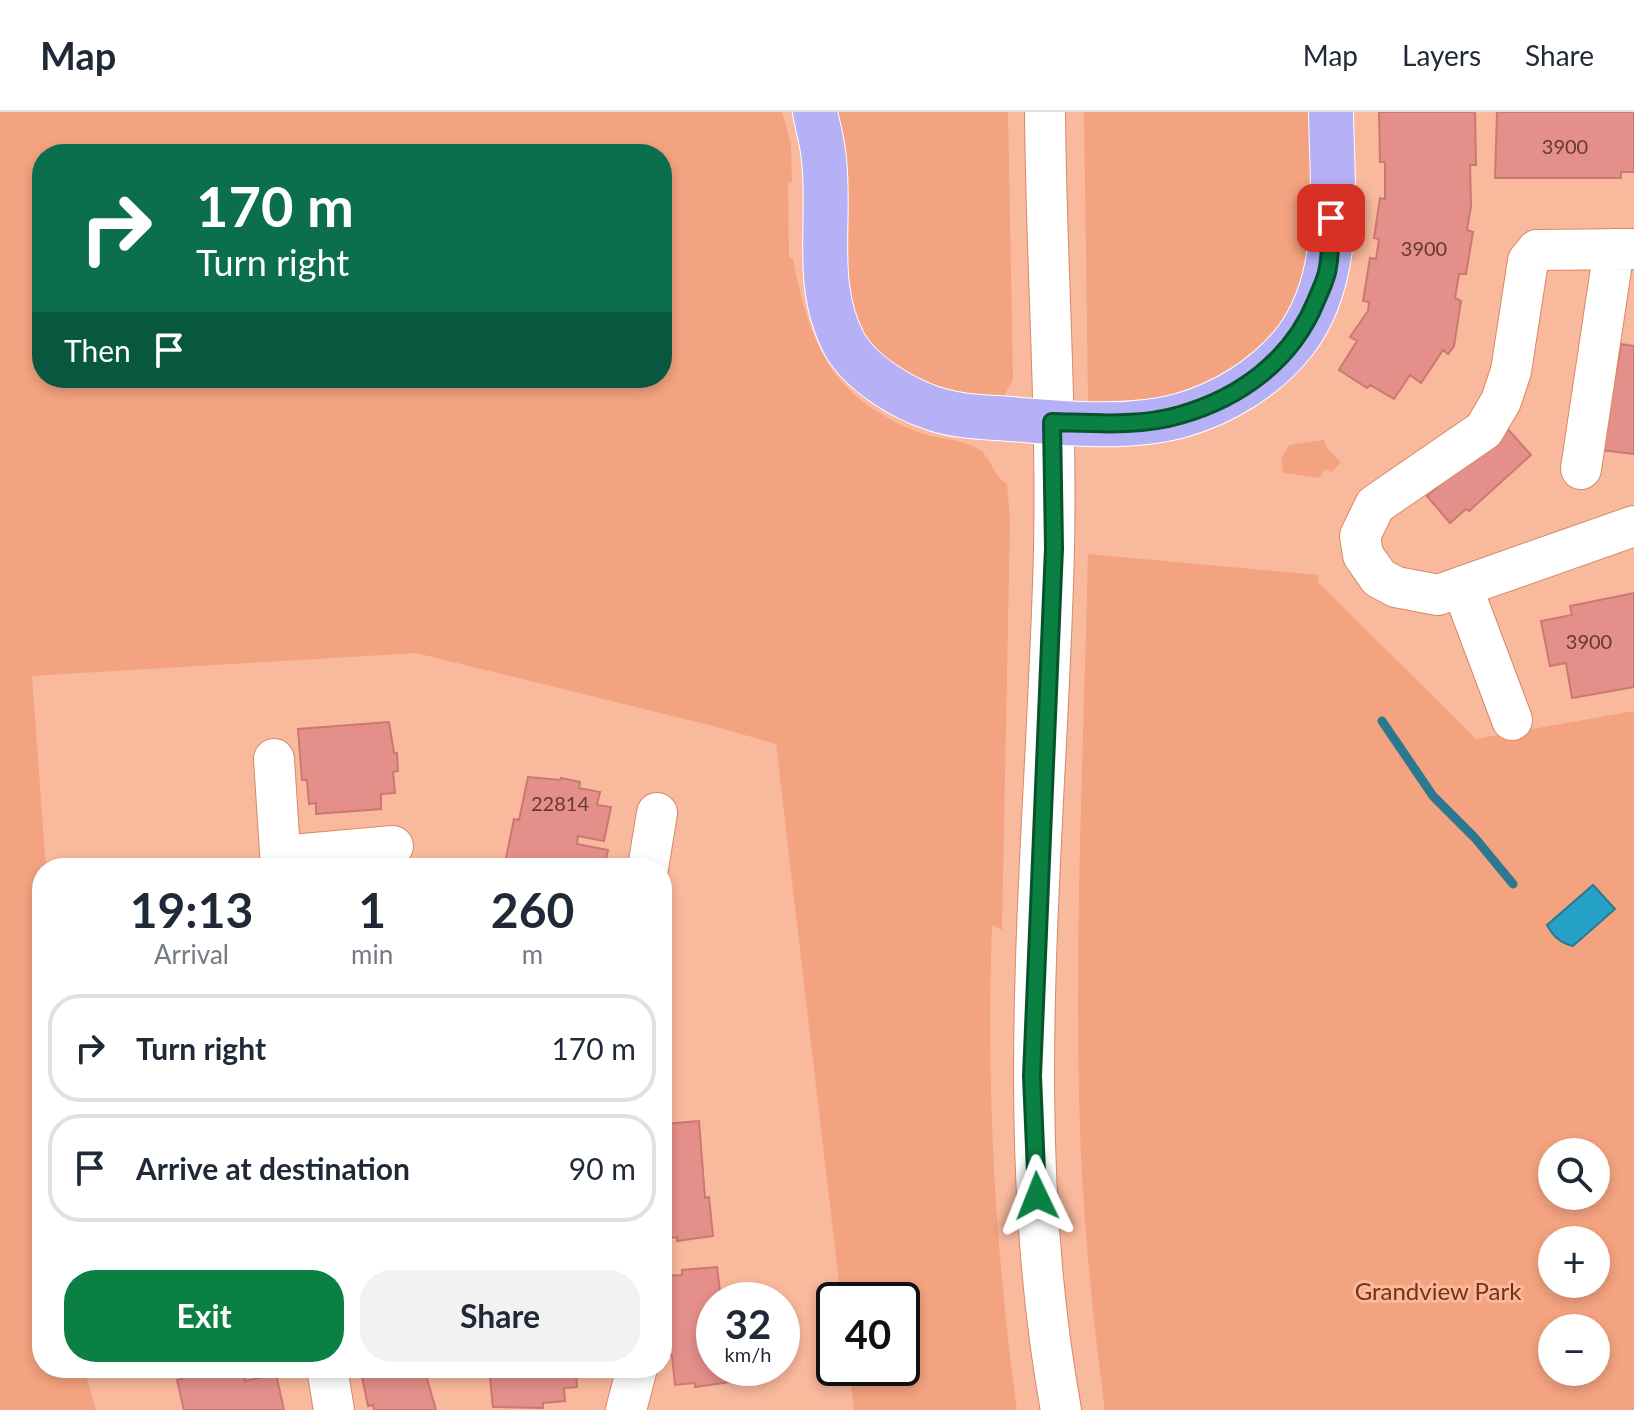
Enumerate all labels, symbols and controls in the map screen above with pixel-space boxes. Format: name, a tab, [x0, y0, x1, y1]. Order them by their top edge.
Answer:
text: Map	[40, 32, 116, 78]
text: Map	[1303, 38, 1358, 72]
text: Layers	[1402, 38, 1481, 72]
text: Share	[1525, 38, 1594, 72]
house number: 3900	[1542, 134, 1588, 158]
text: 170 m	[196, 172, 354, 239]
icon: right	[64, 176, 168, 280]
pin	[1297, 184, 1365, 252]
icon: arrive	[1309, 196, 1353, 240]
house number: 3900	[1401, 236, 1447, 260]
text: Turn right	[196, 240, 349, 284]
icon: arrive	[147, 328, 191, 372]
text: Then	[64, 332, 131, 368]
house number: 3900	[1566, 629, 1612, 653]
house number: 22814	[531, 791, 589, 815]
text: 19:13	[130, 881, 253, 938]
text: 1	[358, 881, 386, 938]
text: 260	[491, 881, 574, 938]
text: Arrival	[154, 938, 229, 970]
text: min	[351, 938, 393, 970]
text: m	[522, 938, 543, 970]
icon: right	[68, 1026, 112, 1070]
text: Turn right	[136, 1030, 266, 1066]
text: 170 m	[551, 1030, 636, 1066]
map controls	[1538, 1138, 1610, 1386]
button: search	[1538, 1138, 1610, 1210]
icon: arrive	[68, 1146, 112, 1190]
text: Arrive at destination	[136, 1150, 410, 1186]
text: 90 m	[569, 1150, 636, 1186]
position arrow	[995, 1154, 1079, 1238]
button: +	[1538, 1226, 1610, 1298]
button: Exit	[64, 1270, 344, 1362]
button: Share	[360, 1270, 640, 1362]
park label: Grandview Park	[1355, 1276, 1522, 1305]
speed limit sign: 40	[816, 1282, 920, 1386]
text: 32	[725, 1300, 771, 1348]
button: −	[1538, 1314, 1610, 1386]
text: km/h	[725, 1342, 771, 1366]

